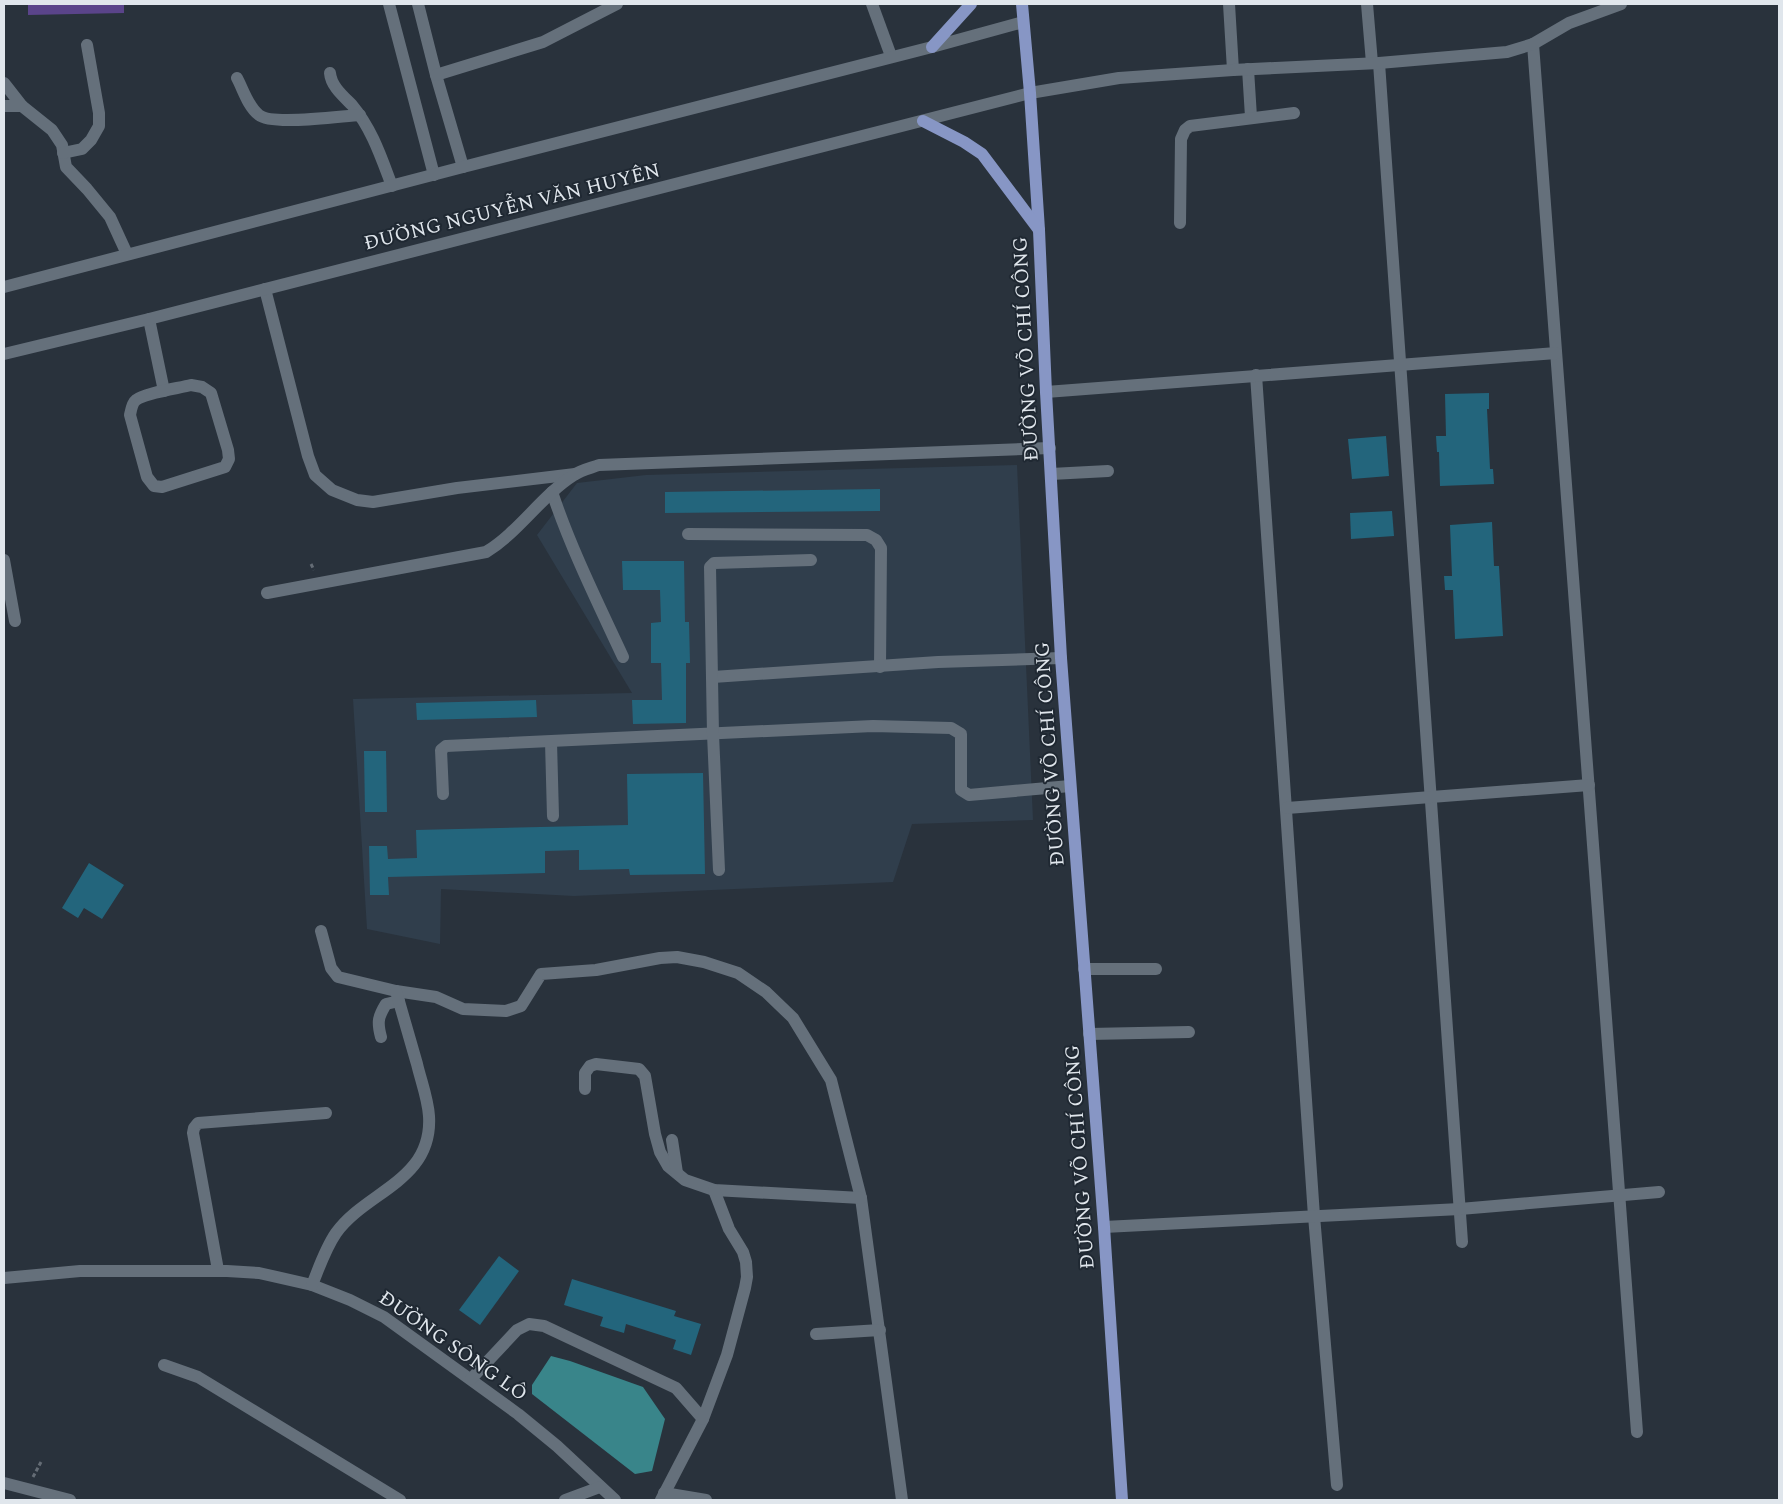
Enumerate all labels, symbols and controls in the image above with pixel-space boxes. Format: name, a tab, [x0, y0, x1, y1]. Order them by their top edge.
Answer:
street label: ĐƯỜNG NGUYỄN VĂN HUYÊN	[361, 156, 663, 258]
street label: ĐƯỜNG VÕ CHÍ CÔNG	[1005, 236, 1047, 462]
street label: ĐƯỜNG VÕ CHÍ CÔNG	[1027, 641, 1073, 867]
street label: ĐƯỜNG VÕ CHÍ CÔNG	[1057, 1044, 1103, 1270]
street label: ĐƯỜNG SÔNG LÔ	[372, 1283, 534, 1409]

